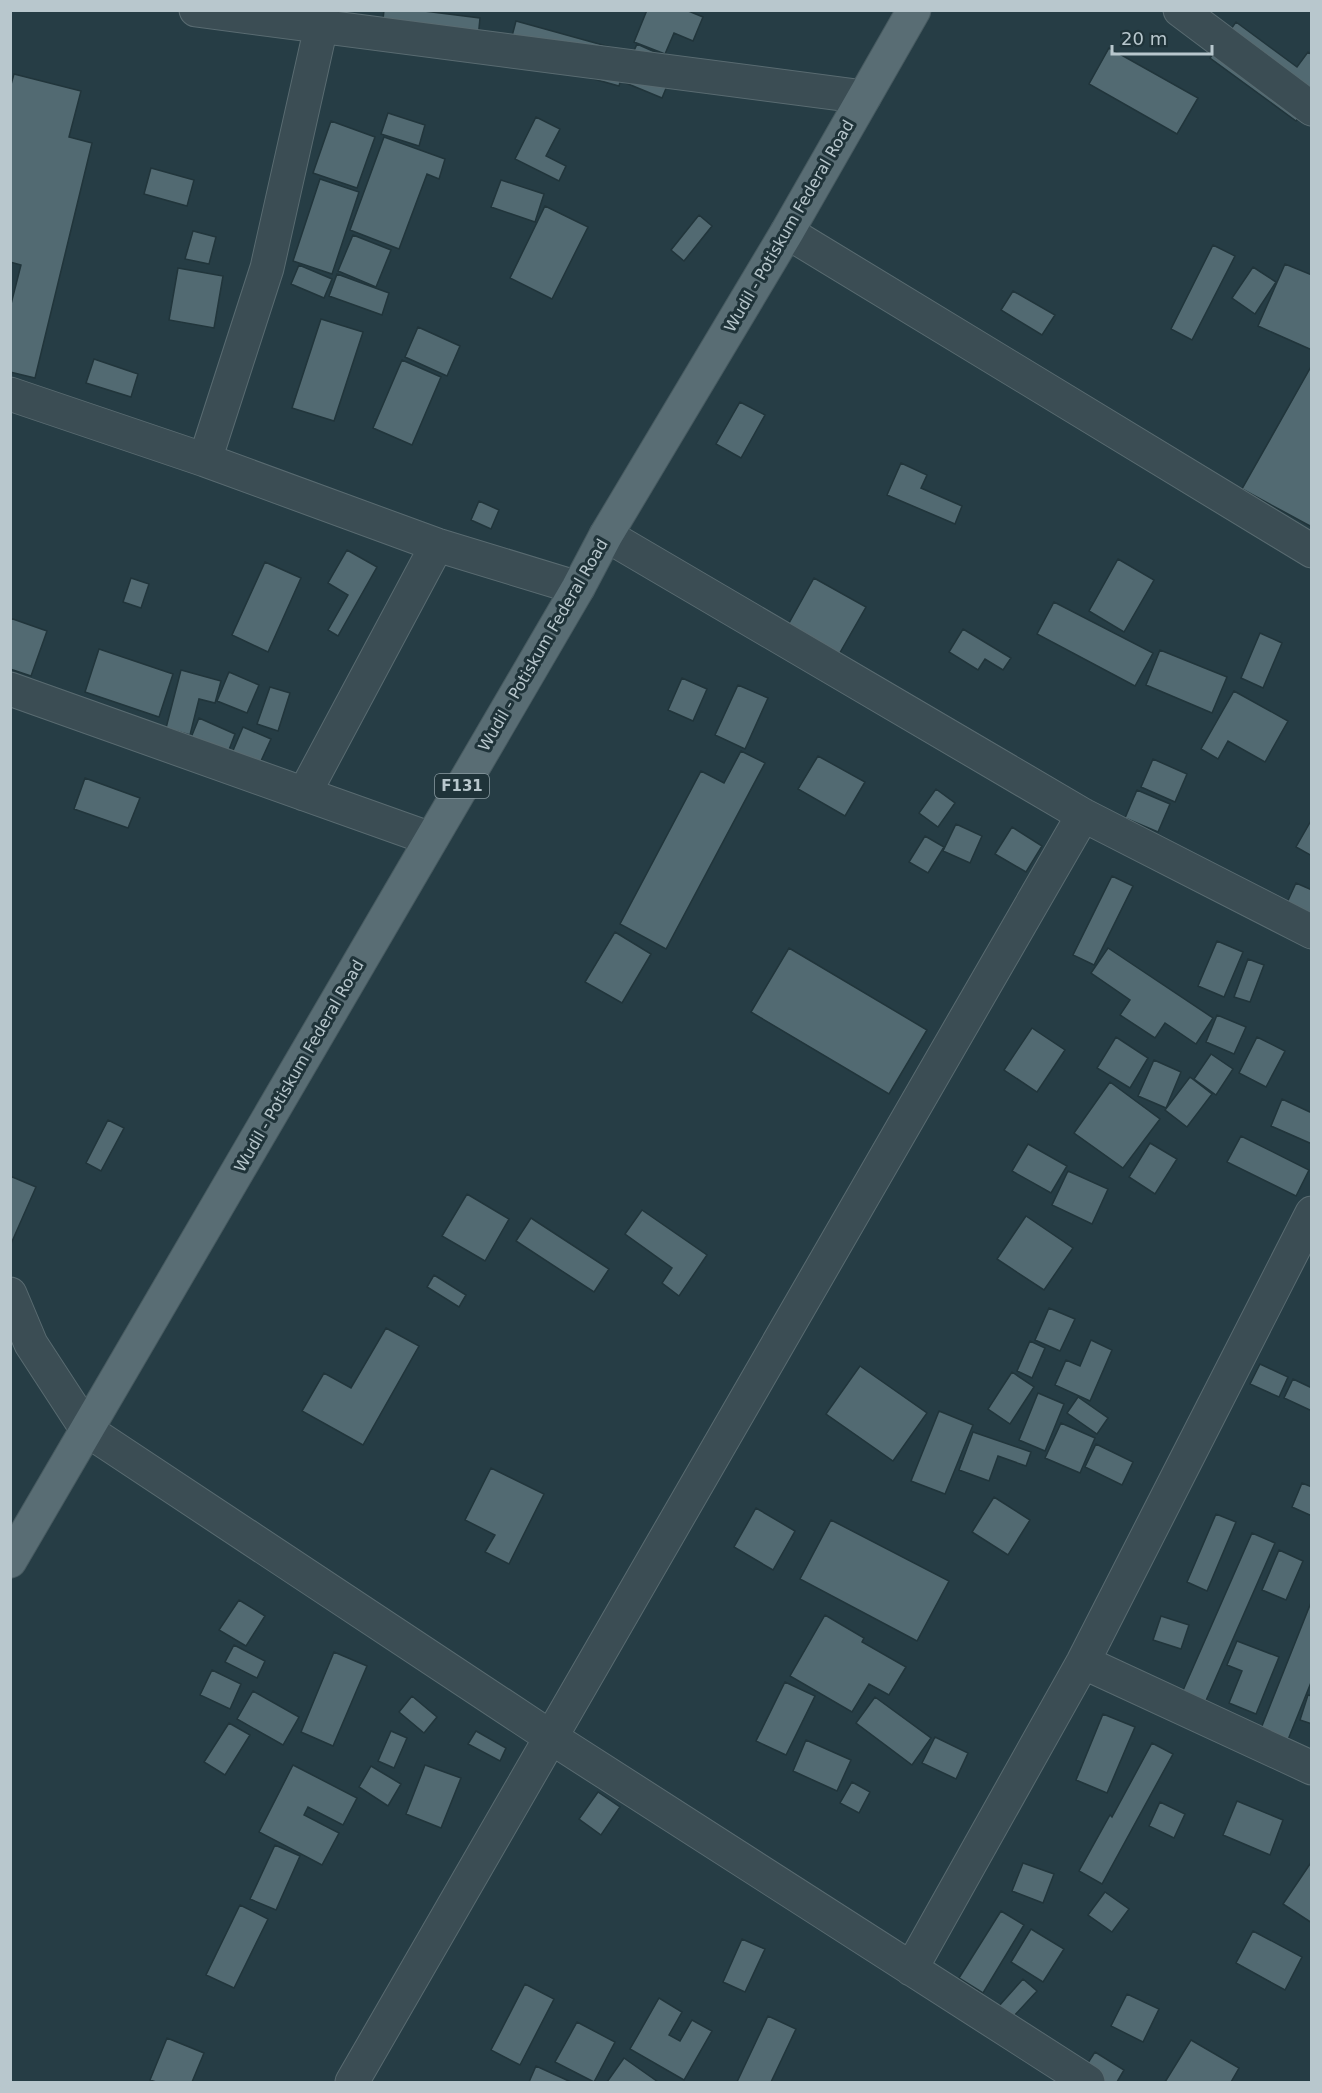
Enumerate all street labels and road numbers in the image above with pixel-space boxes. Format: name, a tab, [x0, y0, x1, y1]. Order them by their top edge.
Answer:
street label: Wudil - Potiskum Federal Road	[720, 116, 858, 336]
street label: Wudil - Potiskum Federal Road	[474, 535, 612, 755]
road number: F131	[435, 774, 489, 798]
street label: Wudil - Potiskum Federal Road	[230, 956, 368, 1176]

